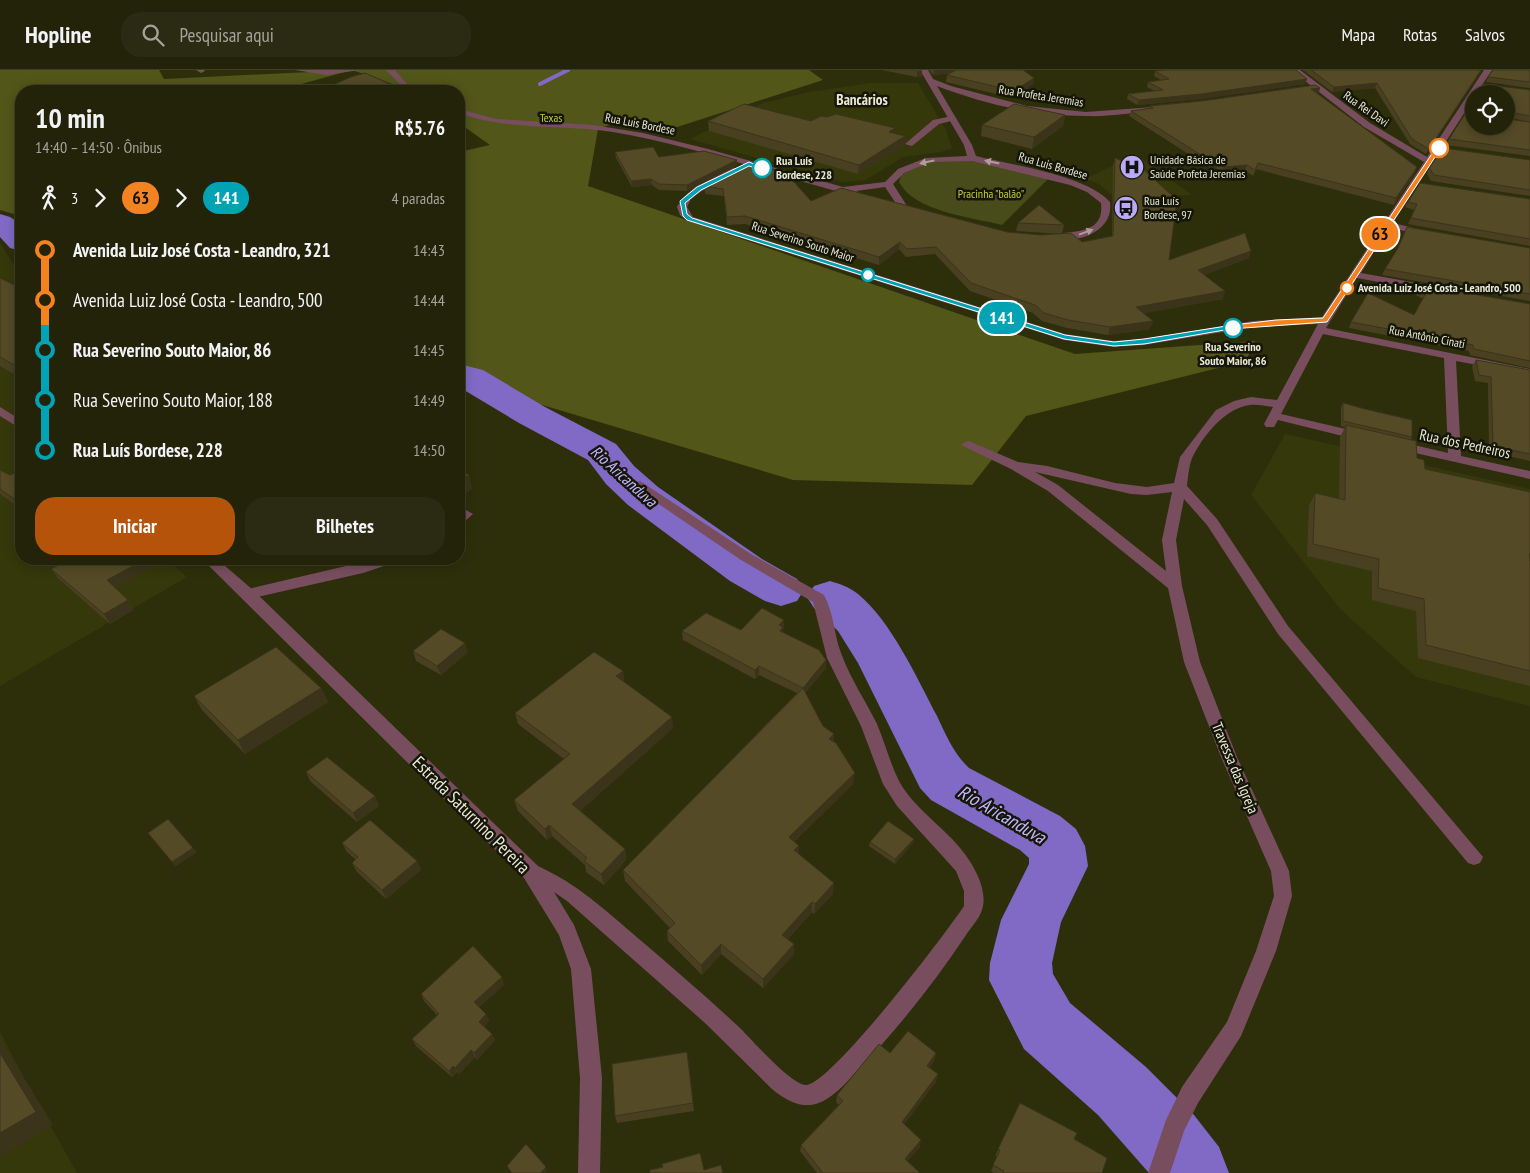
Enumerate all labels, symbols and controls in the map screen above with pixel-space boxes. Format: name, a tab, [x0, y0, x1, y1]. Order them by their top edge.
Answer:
search box	[121, 12, 471, 57]
text: Hopline	[25, 19, 91, 50]
icon: search	[139, 21, 167, 49]
text: Pesquisar aqui	[179, 23, 274, 47]
text: Mapa	[1341, 23, 1375, 46]
text: Rotas	[1403, 23, 1437, 46]
text: Salvos	[1465, 23, 1505, 46]
street label: Rua Profeta Jeremias	[998, 81, 1085, 110]
map controls	[1465, 85, 1515, 135]
button: locate	[1465, 85, 1515, 135]
street label: Rua Rei Davi	[1341, 88, 1392, 130]
district label: Bancários	[836, 90, 888, 109]
text: 10 min	[35, 99, 105, 136]
street label: Rua Luis Bordese	[604, 109, 676, 138]
park label: Texas	[540, 110, 562, 125]
text: R$5.76	[395, 116, 445, 140]
text: 14:40 – 14:50 · Ônibus	[35, 137, 162, 157]
unlabelled marker	[1429, 138, 1449, 158]
street label: Rua Luis Bordese	[1017, 149, 1089, 183]
place label: Unidade Básica de Saúde Profeta Jeremias	[1150, 152, 1245, 181]
place label: Rua Luís Bordese, 228	[776, 153, 832, 182]
hospital icon: Unidade Básica de Saúde Profeta Jeremias	[1119, 154, 1145, 180]
marker: Rua Luís Bordese, 228	[752, 158, 772, 178]
one-way arrow	[918, 158, 934, 166]
one-way arrow	[984, 158, 999, 166]
icon: walk	[35, 184, 63, 212]
icon: forward	[86, 184, 114, 212]
icon: forward	[167, 184, 195, 212]
text: 63	[132, 186, 149, 209]
text: 141	[213, 186, 239, 209]
park label: Pracinha "balão"	[958, 186, 1024, 201]
text: 3	[71, 188, 78, 208]
text: 4 paradas	[392, 188, 445, 208]
place label: Rua Luís Bordese, 97	[1144, 193, 1192, 222]
bus stop icon: Rua Luís Bordese, 97	[1113, 195, 1139, 221]
street label: Rua Severino Souto Maior	[750, 218, 857, 265]
line badge: 63	[1358, 218, 1402, 250]
text: 63	[1371, 222, 1389, 245]
one-way arrow	[1079, 228, 1094, 236]
text: Avenida Luiz José Costa - Leandro, 321	[73, 238, 331, 262]
text: 14:43	[413, 240, 445, 260]
unlabelled marker	[861, 268, 875, 282]
place label: Avenida Luiz José Costa - Leandro, 500	[1357, 280, 1521, 295]
marker: Avenida Luiz José Costa - Leandro, 500	[1340, 281, 1354, 295]
text: Avenida Luiz José Costa - Leandro, 500	[73, 288, 323, 312]
text: 14:44	[413, 290, 445, 310]
line badge: 141	[973, 302, 1031, 334]
text: 141	[989, 306, 1015, 329]
marker: Rua Severino Souto Maior, 86	[1223, 318, 1243, 338]
street label: Rua Antônio Cinati	[1388, 322, 1466, 351]
text: Rua Severino Souto Maior, 86	[73, 338, 271, 362]
place label: Rua Severino Souto Maior, 86	[1200, 339, 1267, 368]
text: 14:45	[413, 340, 445, 360]
text: Rua Severino Souto Maior, 188	[73, 388, 273, 412]
text: 14:49	[413, 390, 445, 410]
street label: Rua dos Pedreiros	[1418, 425, 1512, 462]
text: Rua Luís Bordese, 228	[73, 438, 223, 462]
text: 14:50	[413, 440, 445, 460]
water label: Rio Aricanduva	[587, 441, 662, 512]
button: Iniciar	[35, 497, 235, 555]
button: Bilhetes	[245, 497, 445, 555]
street label: Travessa das Igreja	[1208, 719, 1263, 816]
street label: Estrada Saturnino Pereira	[408, 751, 535, 878]
water label: Rio Aricanduva	[954, 779, 1051, 849]

